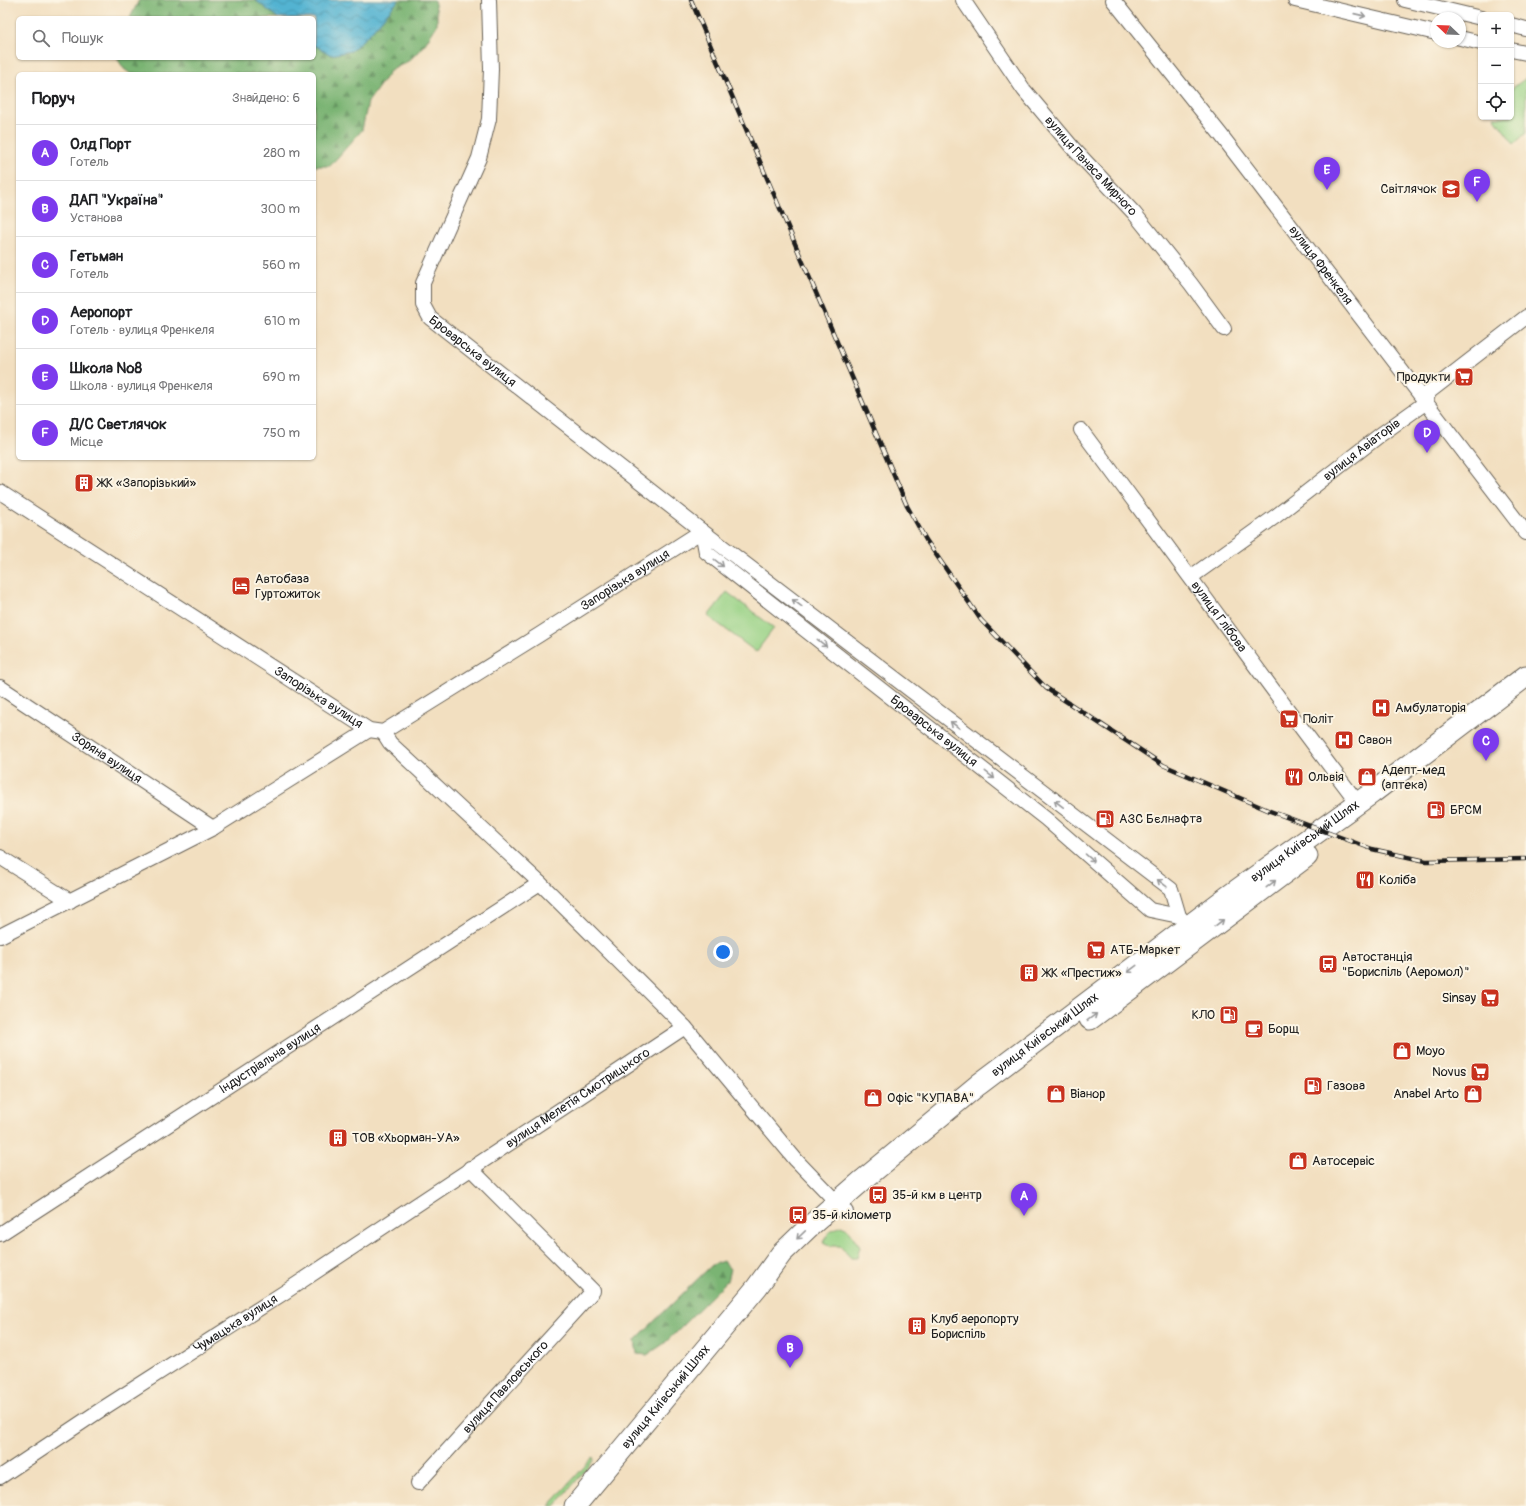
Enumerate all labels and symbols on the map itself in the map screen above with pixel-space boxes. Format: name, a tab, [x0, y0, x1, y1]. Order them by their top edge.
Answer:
one-way arrow	[1353, 12, 1366, 19]
north arrow	[1430, 12, 1466, 48]
street label: вулиця Панаса Мирного	[1041, 113, 1141, 219]
pin: E	[1314, 157, 1340, 190]
pin: F	[1464, 169, 1490, 202]
school or university icon: Світлячок	[1440, 178, 1462, 200]
place label: Світлячок	[1381, 181, 1437, 197]
street label: вулиця Френкеля	[1285, 222, 1356, 308]
street label: Броварська вулиця	[426, 312, 519, 390]
supermarket icon: Продукти	[1453, 366, 1475, 388]
place label: Продукти	[1397, 369, 1450, 385]
street label: вулиця Авіаторів	[1320, 415, 1404, 484]
pin: D	[1414, 420, 1440, 453]
building icon: ЖК «Запорізький»	[73, 472, 95, 494]
place label: ЖК «Запорізький»	[96, 475, 196, 491]
street label: Запорізька вулиця	[577, 546, 673, 614]
one-way arrow	[714, 559, 725, 567]
place label: Автобаза Гуртожиток	[255, 571, 321, 602]
hotel icon: Автобаза Гуртожиток	[230, 575, 252, 597]
street label: вулиця Глібова	[1188, 578, 1250, 655]
one-way arrow	[791, 599, 802, 607]
one-way arrow	[816, 639, 827, 647]
street label: Запорізька вулиця	[271, 663, 366, 732]
street label: Броварська вулиця	[887, 692, 981, 770]
hospital icon: Амбулаторія	[1370, 697, 1392, 719]
place label: Амбулаторія	[1395, 700, 1466, 716]
supermarket icon: Політ	[1278, 708, 1300, 730]
place label: Політ	[1303, 711, 1334, 727]
one-way arrow	[950, 720, 961, 729]
pin: C	[1473, 728, 1499, 761]
street label: Зоряна вулиця	[68, 729, 145, 787]
hospital icon: Савон	[1333, 729, 1355, 751]
place label: Савон	[1358, 732, 1392, 748]
place label: Адепт-мед (аптека)	[1381, 762, 1445, 793]
restaurant icon: Ольвія	[1283, 766, 1305, 788]
shop icon: Адепт-мед (аптека)	[1356, 766, 1378, 788]
place label: Ольвія	[1308, 769, 1344, 785]
one-way arrow	[985, 771, 996, 779]
street label: вулиця Київський Шлях	[1247, 797, 1362, 886]
one-way arrow	[1053, 799, 1064, 808]
fuel station icon: БРСМ	[1425, 799, 1447, 821]
place label: БРСМ	[1450, 802, 1482, 818]
fuel station icon: АЗС Бєлнафта	[1094, 808, 1116, 830]
place label: АЗС Бєлнафта	[1119, 811, 1202, 827]
one-way arrow	[1085, 854, 1095, 863]
restaurant icon: Коліба	[1354, 869, 1376, 891]
place label: Коліба	[1379, 872, 1416, 888]
one-way arrow	[1156, 878, 1167, 887]
one-way arrow	[1266, 880, 1277, 889]
one-way arrow	[1214, 919, 1225, 927]
supermarket icon: АТБ-Маркет	[1085, 939, 1107, 961]
your location	[713, 942, 733, 962]
place label: АТБ-Маркет	[1110, 942, 1181, 958]
place label: Автостанція "Бориспіль (Аеромол)"	[1342, 949, 1470, 980]
bus stop icon: Автостанція "Бориспіль (Аеромол)"	[1317, 953, 1339, 975]
building icon: ЖК «Престиж»	[1018, 962, 1040, 984]
place label: ЖК «Престиж»	[1041, 965, 1122, 981]
one-way arrow	[1126, 965, 1137, 974]
supermarket icon: Sinsay	[1479, 987, 1501, 1009]
street label: вулиця Київський Шлях	[988, 989, 1102, 1080]
place label: Sinsay	[1442, 990, 1476, 1006]
fuel station icon: КЛО	[1218, 1004, 1240, 1026]
place label: КЛО	[1191, 1007, 1215, 1023]
one-way arrow	[1087, 1013, 1098, 1021]
cafe icon: Борщ	[1243, 1018, 1265, 1040]
street label: Індустріальна вулиця	[216, 1020, 324, 1097]
place label: Борщ	[1268, 1021, 1299, 1037]
shop icon: Moyo	[1391, 1040, 1413, 1062]
place label: Moyo	[1416, 1043, 1445, 1059]
street label: вулиця Мелетія Смотрицького	[503, 1044, 653, 1152]
supermarket icon: Novus	[1469, 1061, 1491, 1083]
place label: Novus	[1432, 1064, 1466, 1080]
fuel station icon: Газова	[1302, 1075, 1324, 1097]
place label: Газова	[1327, 1078, 1365, 1094]
shop icon: Віанор	[1045, 1083, 1067, 1105]
shop icon: Anabel Arto	[1462, 1083, 1484, 1105]
place label: Віанор	[1070, 1086, 1105, 1102]
place label: Anabel Arto	[1393, 1086, 1459, 1102]
shop icon: Офіс "КУПАВА"	[862, 1087, 884, 1109]
place label: Офіс "КУПАВА"	[887, 1090, 974, 1106]
building icon: ТОВ «Хьорман-УА»	[327, 1127, 349, 1149]
place label: ТОВ «Хьорман-УА»	[352, 1130, 460, 1146]
shop icon: Автосервіс	[1287, 1150, 1309, 1172]
place label: Автосервіс	[1312, 1153, 1375, 1169]
pin: A	[1011, 1183, 1037, 1216]
bus stop icon: 35-й км в центр	[867, 1184, 889, 1206]
place label: 35-й км в центр	[892, 1187, 982, 1203]
bus stop icon: 35-й кілометр	[787, 1204, 809, 1226]
place label: 35-й кілометр	[812, 1207, 891, 1223]
one-way arrow	[796, 1230, 806, 1240]
street label: Чумацька вулиця	[190, 1291, 280, 1356]
place label: Клуб аеропорту Бориспіль	[931, 1311, 1019, 1342]
building icon: Клуб аеропорту Бориспіль	[906, 1315, 928, 1337]
pin: B	[777, 1335, 803, 1368]
street label: вулиця Павловського	[459, 1337, 552, 1437]
street label: вулиця Київський Шлях	[618, 1342, 713, 1452]

